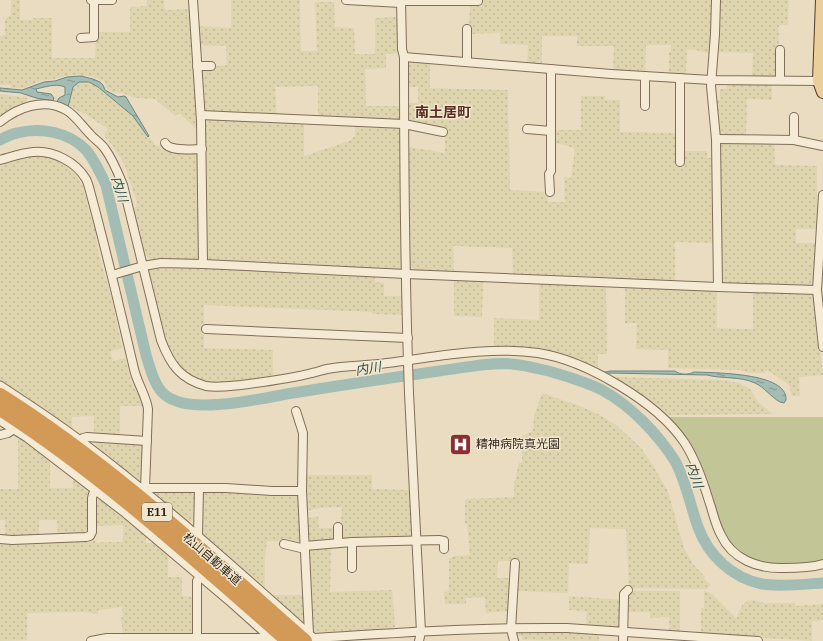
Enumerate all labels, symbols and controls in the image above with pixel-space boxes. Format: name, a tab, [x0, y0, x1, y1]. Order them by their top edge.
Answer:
district label: 南土居町	[415, 103, 471, 121]
water label: 内川	[108, 174, 132, 206]
water label: 内川	[354, 358, 384, 379]
hospital icon: 精神病院真光園	[447, 431, 473, 457]
place label: 精神病院真光園	[476, 436, 560, 451]
water label: 内川	[682, 460, 707, 492]
road number: E11	[142, 503, 172, 521]
street label: 松山自動車道	[180, 529, 244, 588]

